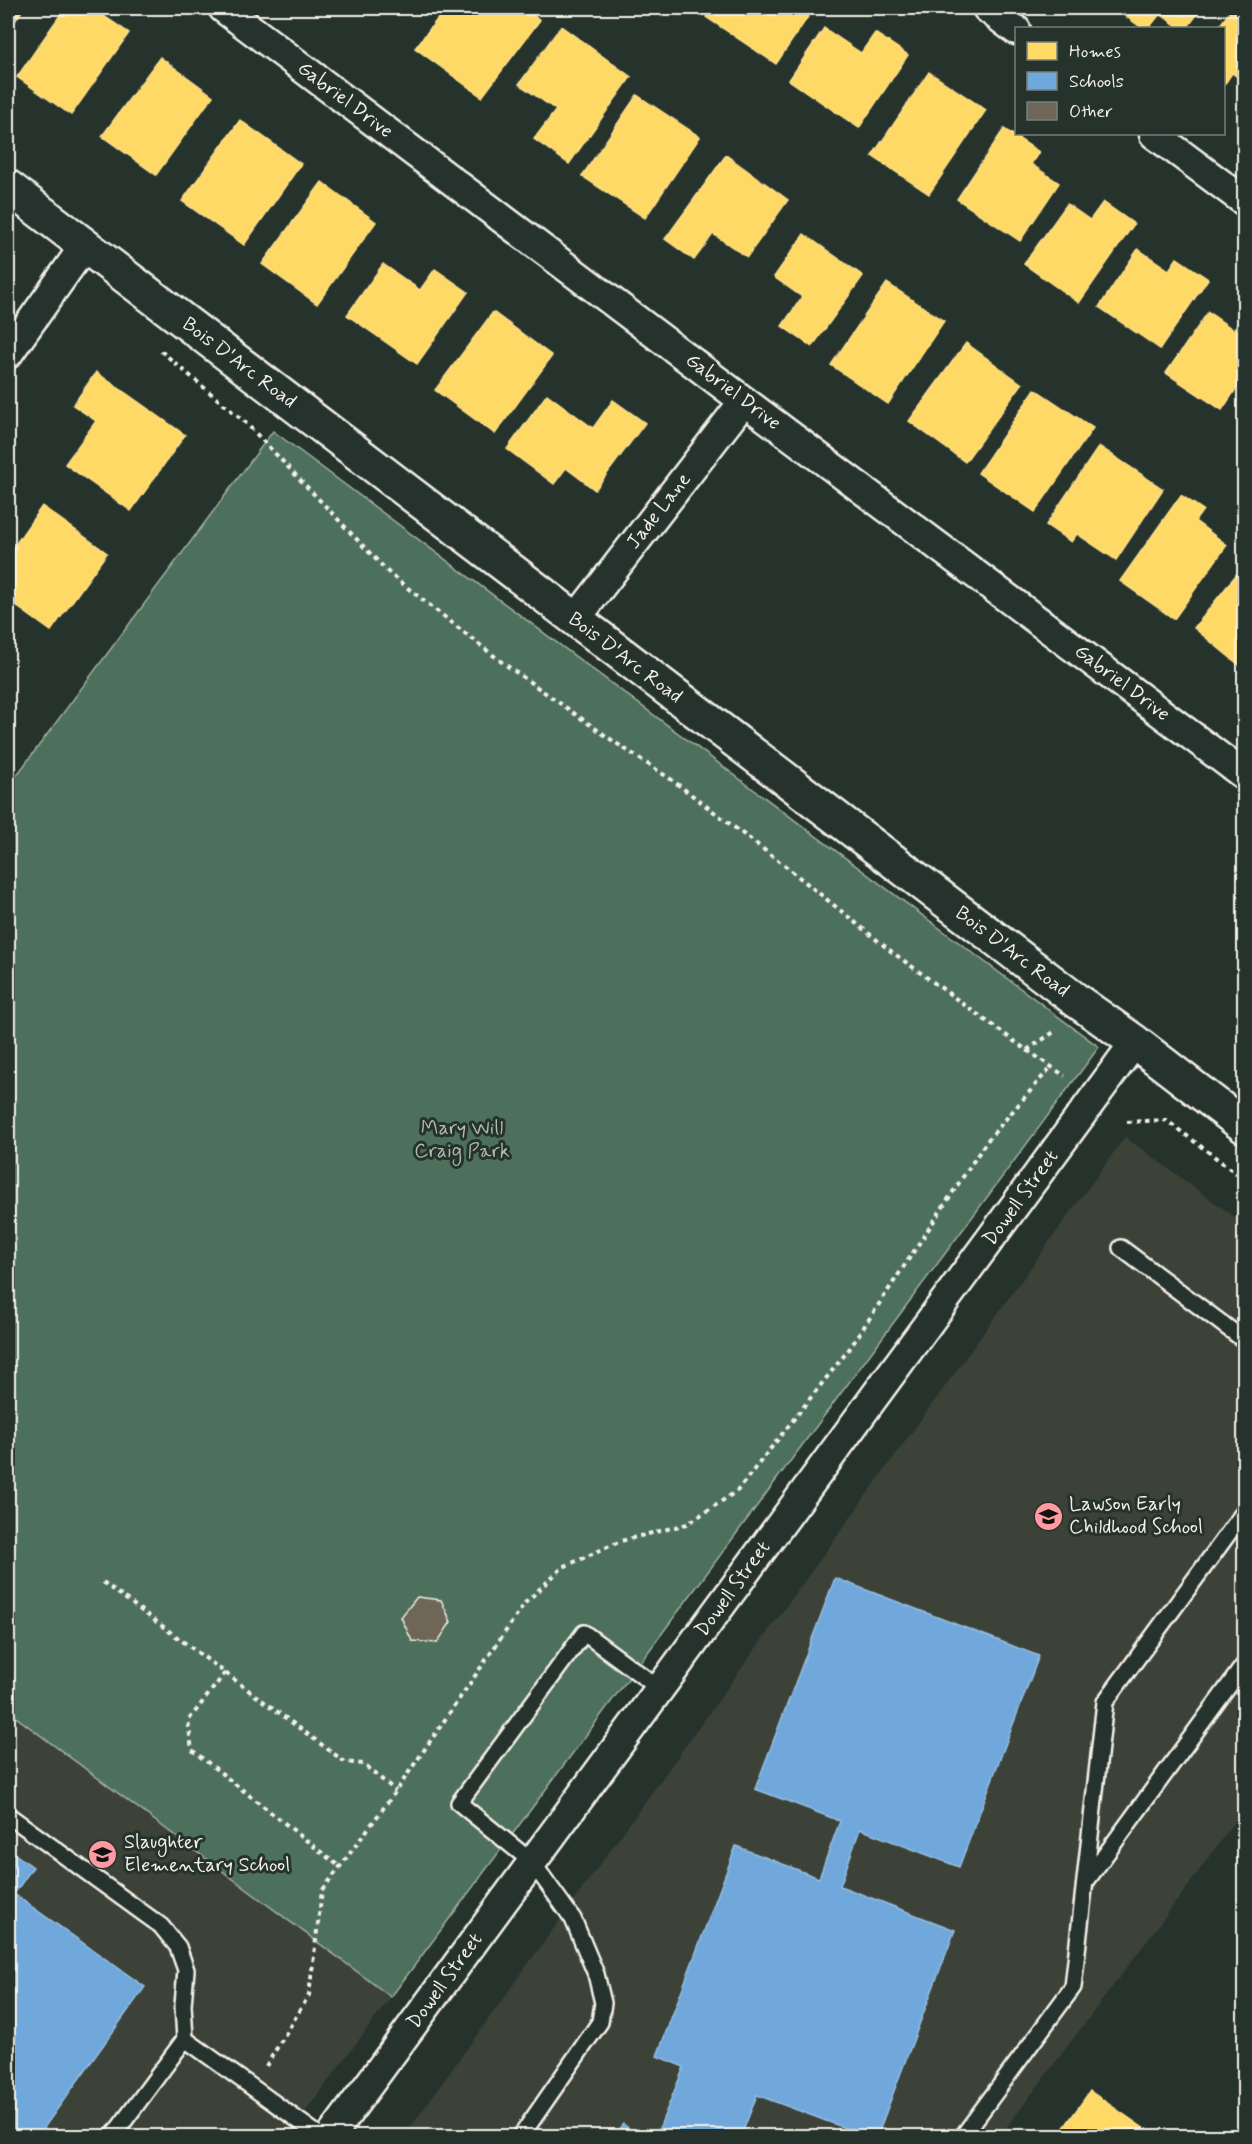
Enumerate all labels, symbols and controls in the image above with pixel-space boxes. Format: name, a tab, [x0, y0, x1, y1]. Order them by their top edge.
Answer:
legend	[1015, 27, 1225, 135]
text: Homes	[1069, 40, 1121, 64]
street label: Gabriel Drive	[292, 55, 398, 145]
text: Schools	[1069, 70, 1124, 94]
text: Other	[1069, 100, 1113, 124]
street label: Bois D'Arc Road	[176, 311, 302, 415]
street label: Gabriel Drive	[680, 347, 786, 437]
street label: Jade Lane	[621, 467, 697, 555]
street label: Bois D'Arc Road	[562, 606, 688, 710]
street label: Gabriel Drive	[1069, 638, 1175, 728]
street label: Bois D'Arc Road	[949, 900, 1075, 1004]
park label: Mary Will Craig Park	[414, 1115, 510, 1166]
street label: Dowell Street	[977, 1145, 1065, 1251]
place label: Lawson Early Childhood School	[1069, 1491, 1203, 1541]
school or university icon: Lawson Early Childhood School	[1032, 1500, 1064, 1532]
street label: Dowell Street	[689, 1536, 777, 1642]
place label: Slaughter Elementary School	[124, 1829, 290, 1879]
school or university icon: Slaughter Elementary School	[87, 1838, 119, 1870]
street label: Dowell Street	[401, 1928, 489, 2034]

